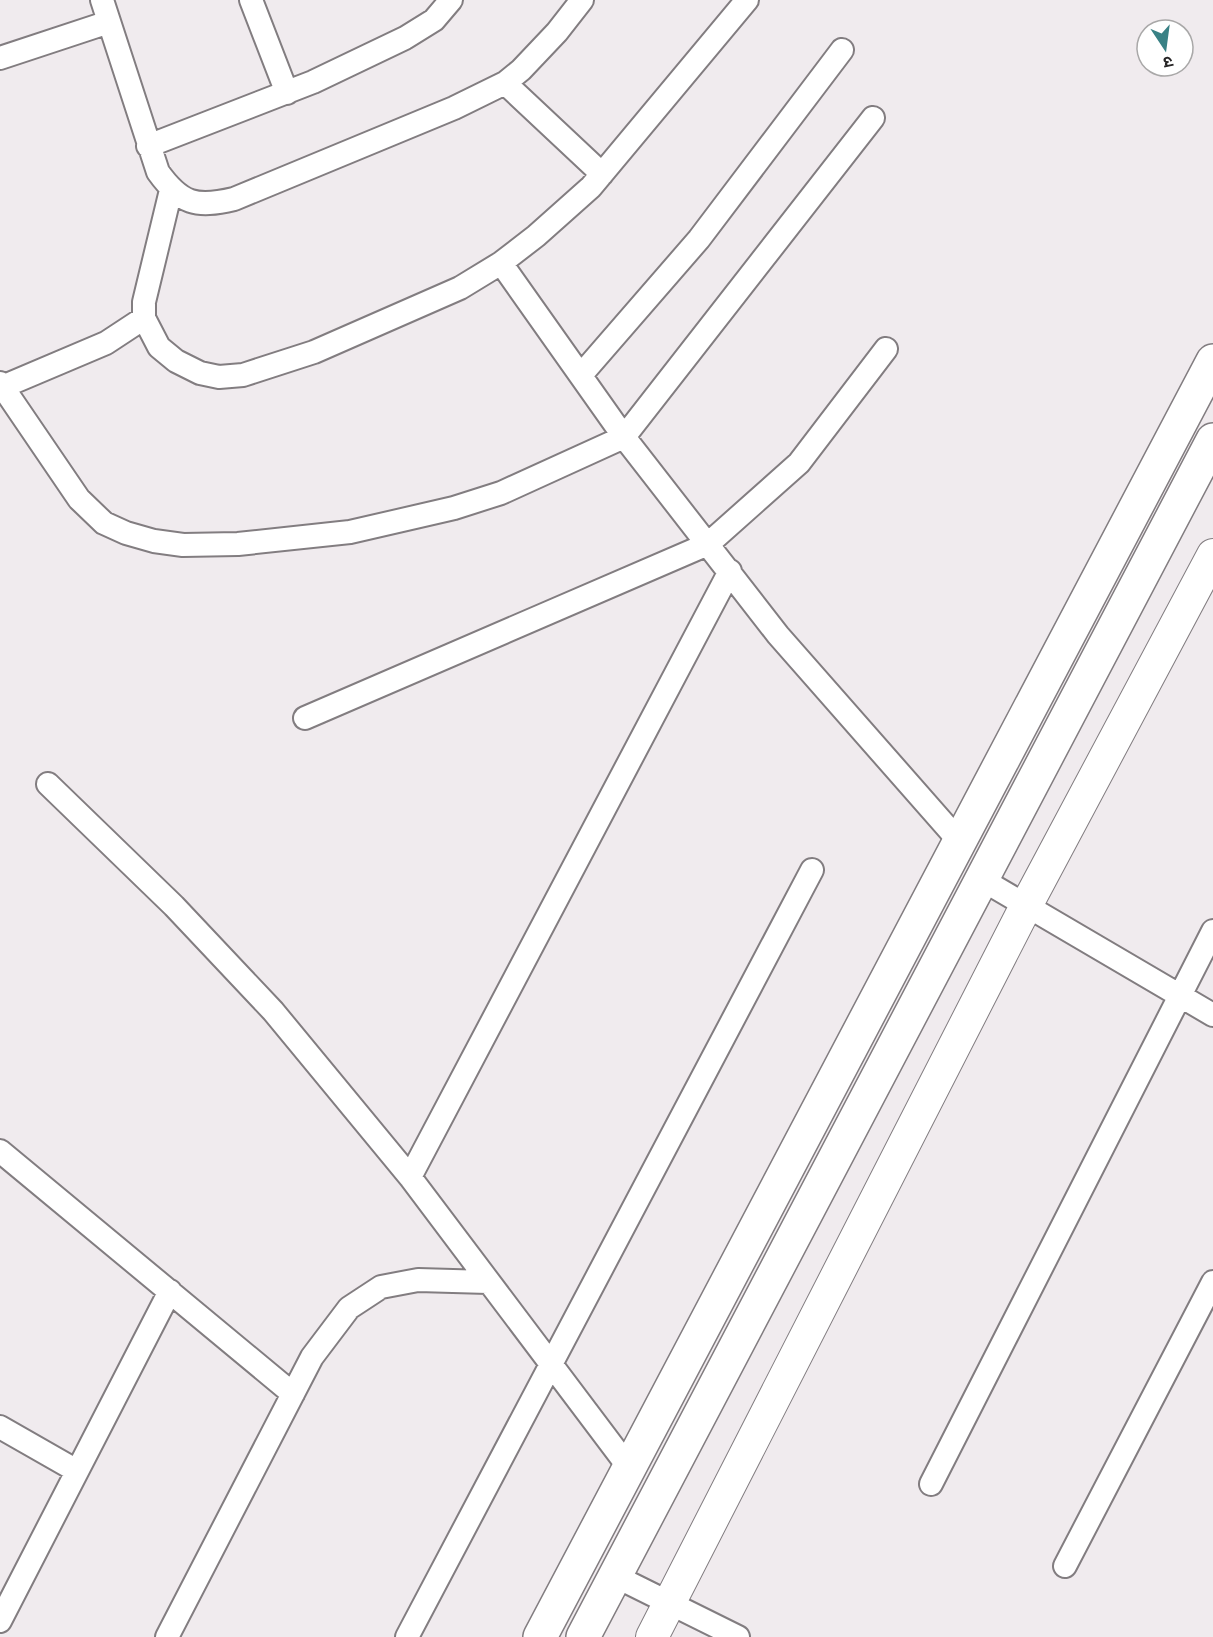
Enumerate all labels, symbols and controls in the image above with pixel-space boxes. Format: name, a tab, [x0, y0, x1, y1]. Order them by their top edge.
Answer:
north arrow	[1135, 18, 1195, 78]
text: उ	[1161, 53, 1175, 72]

